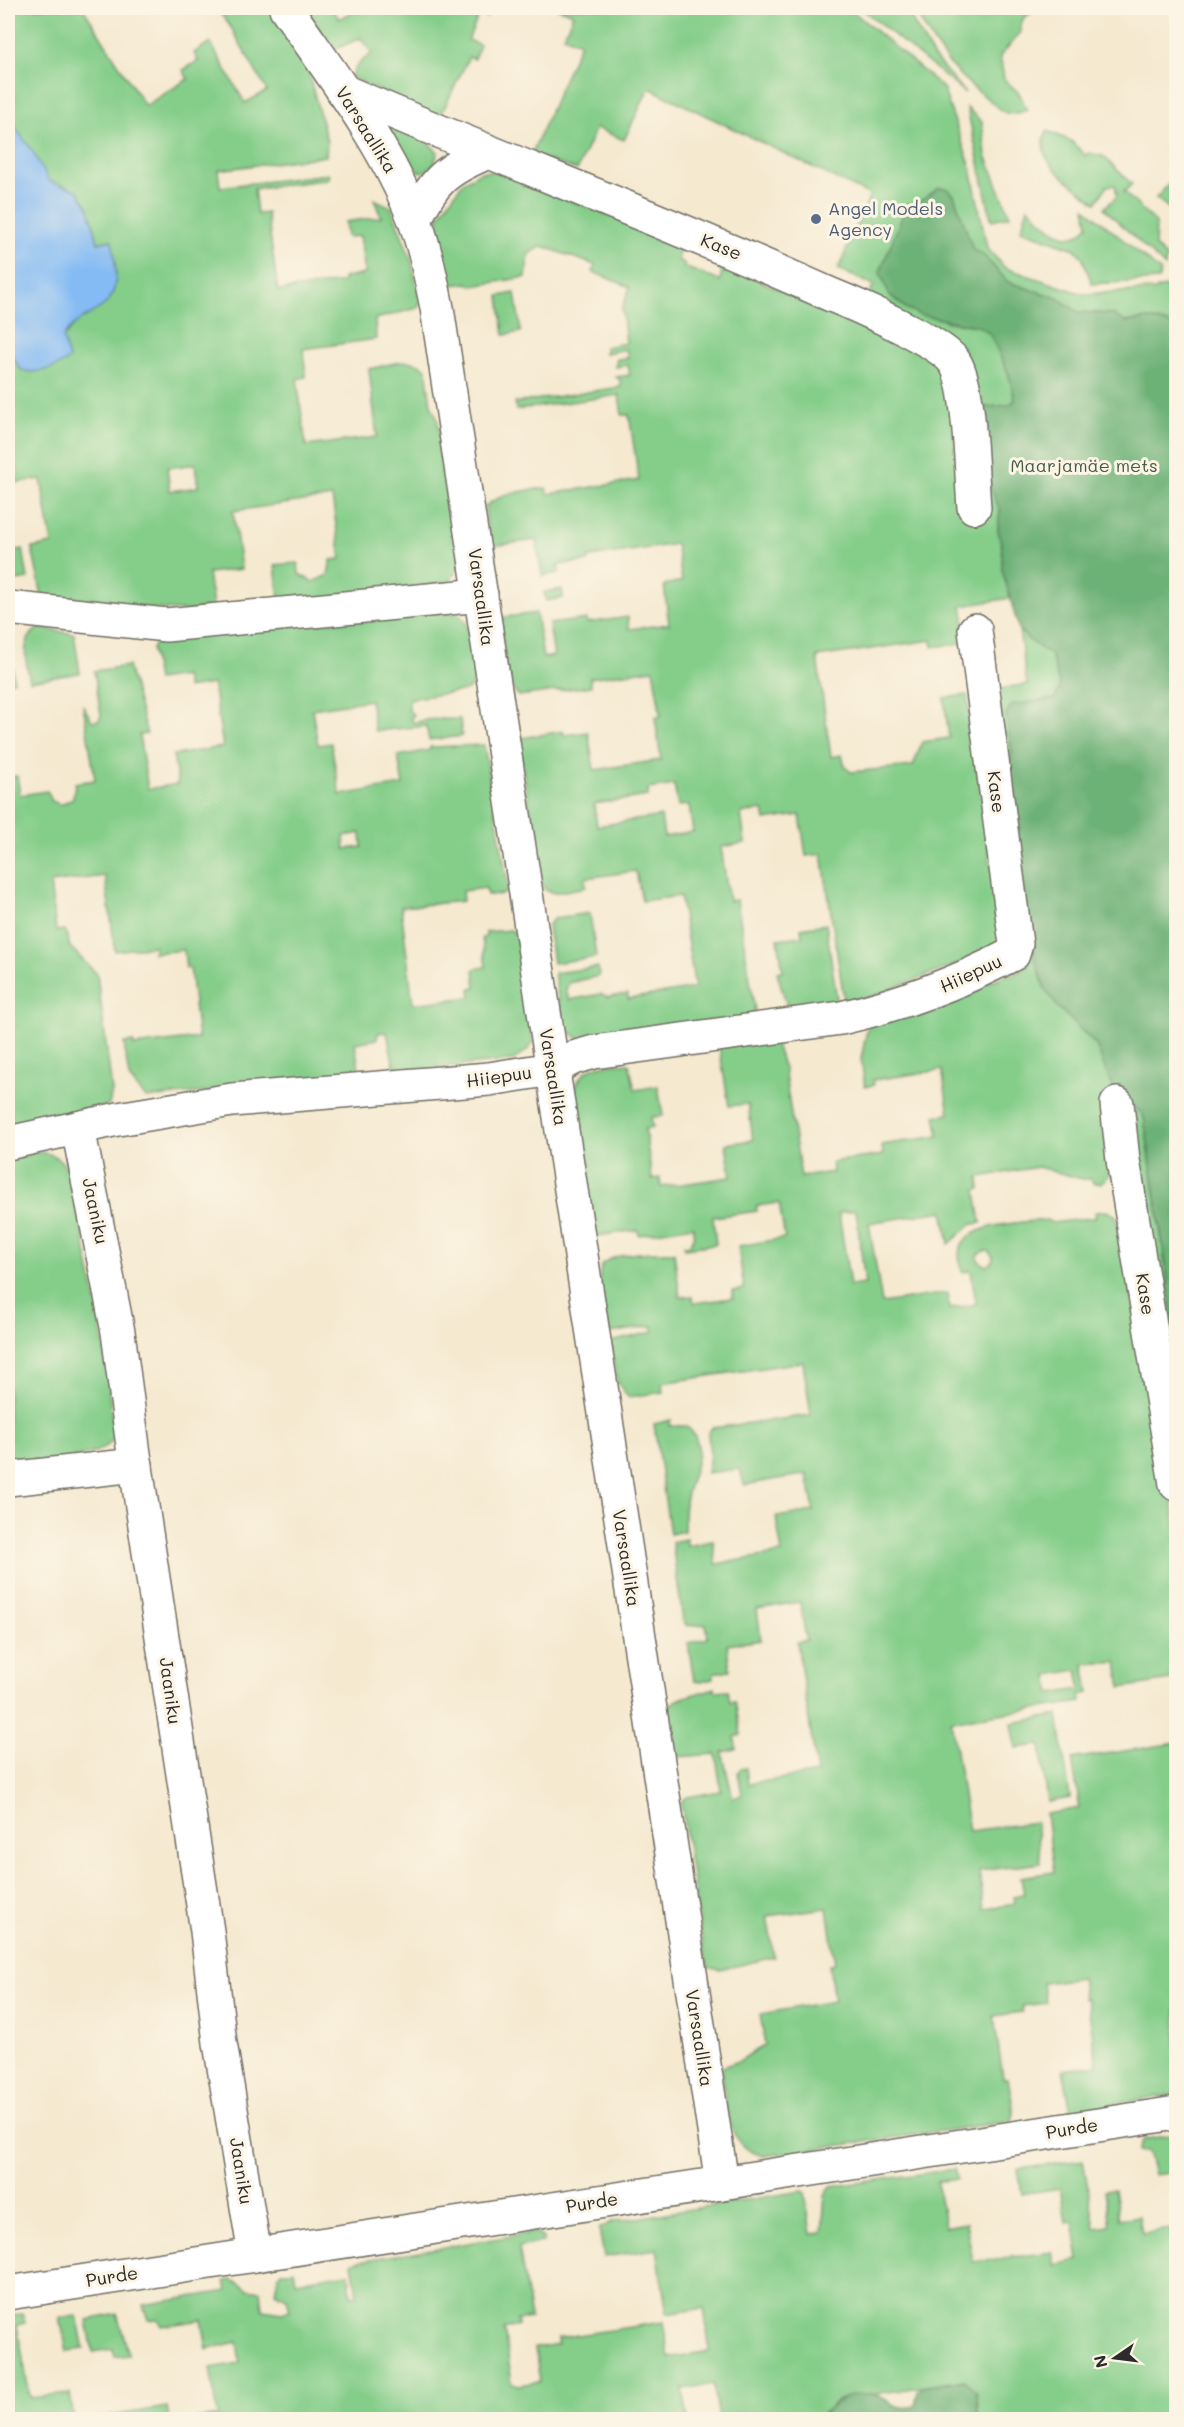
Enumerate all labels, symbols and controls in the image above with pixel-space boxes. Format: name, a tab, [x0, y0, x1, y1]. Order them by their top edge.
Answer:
street label: Varsaallika	[331, 81, 403, 178]
place label: Angel Models Agency	[828, 196, 943, 241]
marker: Angel Models Agency	[809, 212, 823, 226]
street label: Kase	[697, 227, 745, 265]
park label: Maarjamäe mets	[1010, 453, 1158, 477]
street label: Varsaallika	[463, 547, 501, 647]
street label: Kase	[983, 770, 1011, 814]
street label: Hiiepuu	[936, 948, 1005, 998]
street label: Varsaallika	[534, 1026, 574, 1127]
street label: Hiiepuu	[465, 1060, 533, 1092]
street label: Jaaniku	[77, 1175, 115, 1246]
street label: Kase	[1131, 1271, 1161, 1316]
street label: Varsaallika	[607, 1507, 647, 1608]
street label: Jaaniku	[154, 1656, 188, 1726]
street label: Varsaallika	[680, 1987, 720, 2088]
street label: Purde	[1044, 2112, 1100, 2144]
street label: Jaaniku	[225, 2136, 259, 2206]
street label: Purde	[564, 2186, 620, 2218]
street label: Purde	[84, 2260, 140, 2292]
north arrow	[1085, 2328, 1145, 2388]
text: N	[1088, 2353, 1112, 2370]

